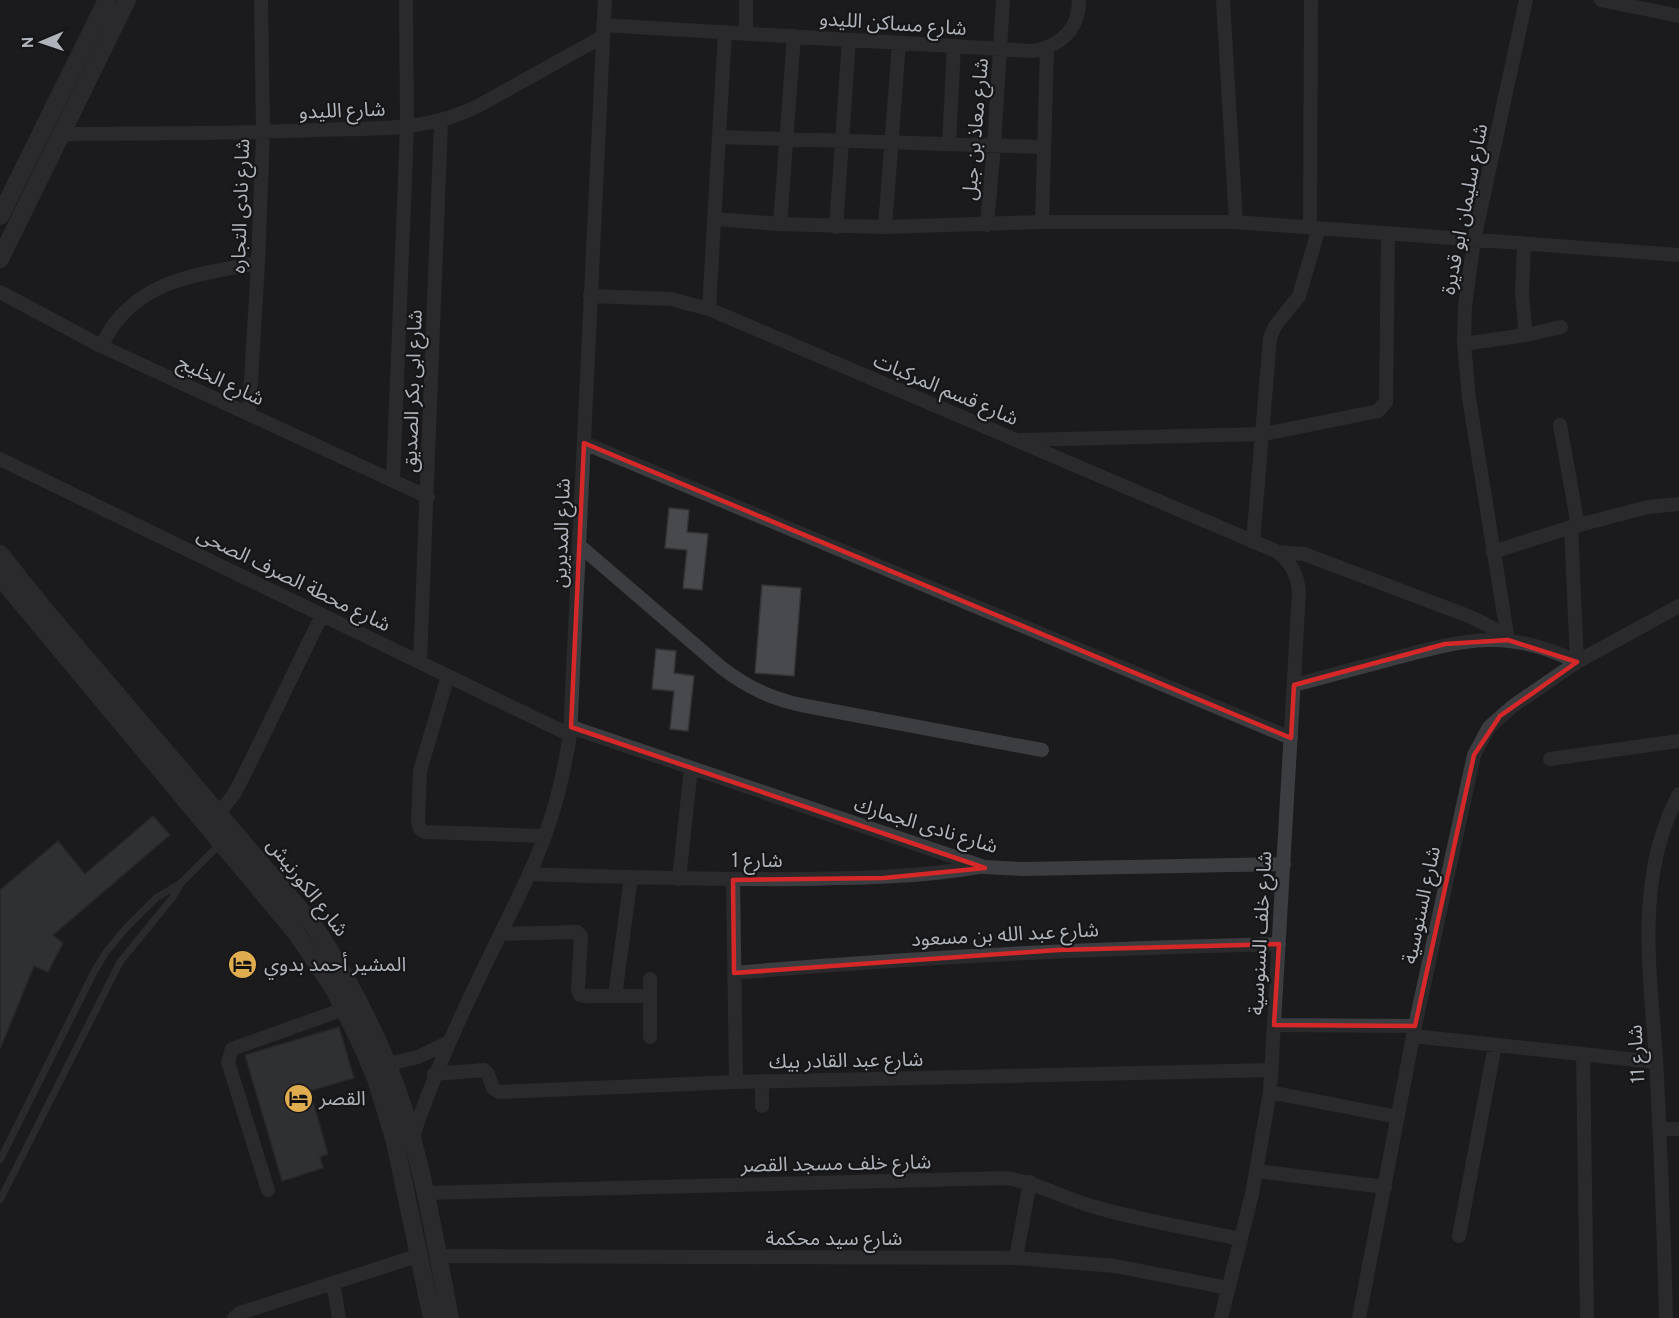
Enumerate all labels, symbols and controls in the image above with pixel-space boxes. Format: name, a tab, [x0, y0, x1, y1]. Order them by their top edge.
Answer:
street label: شارع مساكن الليدو	[818, 7, 967, 43]
north arrow	[12, 12, 72, 72]
text: N	[19, 36, 39, 49]
street label: شارع معاذ بن جبل	[958, 57, 996, 201]
street label: شارع الليدو	[298, 97, 386, 127]
street label: شارع سليمان ابو قديرة	[1437, 122, 1495, 297]
street label: شارع نادى التجاره	[227, 138, 257, 274]
street label: شارع ابى بكر الصديق	[398, 309, 430, 473]
street label: شارع قسم المركبات	[869, 349, 1022, 433]
street label: شارع الخليج	[173, 350, 268, 413]
street label: شارع المديرين	[548, 478, 578, 588]
street label: شارع محطة الصرف الصحى	[192, 523, 394, 639]
street label: شارع نادى الجمارك	[850, 793, 1000, 861]
street label: شارع الكورنيش	[260, 834, 353, 943]
street label: شارع السنوسية	[1398, 844, 1448, 967]
street label: شارع 1	[731, 849, 783, 875]
street label: شارع خلف السنوسية	[1245, 850, 1279, 1016]
street label: شارع عبد الله بن مسعود	[911, 918, 1100, 954]
hotel icon: المشير أحمد بدوي	[227, 948, 259, 980]
place label: المشير أحمد بدوي	[264, 952, 406, 980]
street label: شارع 11	[1623, 1024, 1653, 1084]
street label: شارع عبد القادر بيك	[769, 1048, 923, 1076]
hotel icon: القصر	[282, 1082, 314, 1114]
place label: القصر	[318, 1087, 366, 1113]
street label: شارع خلف مسجد القصر	[740, 1150, 931, 1180]
street label: شارع سيد محكمة	[766, 1227, 902, 1253]

